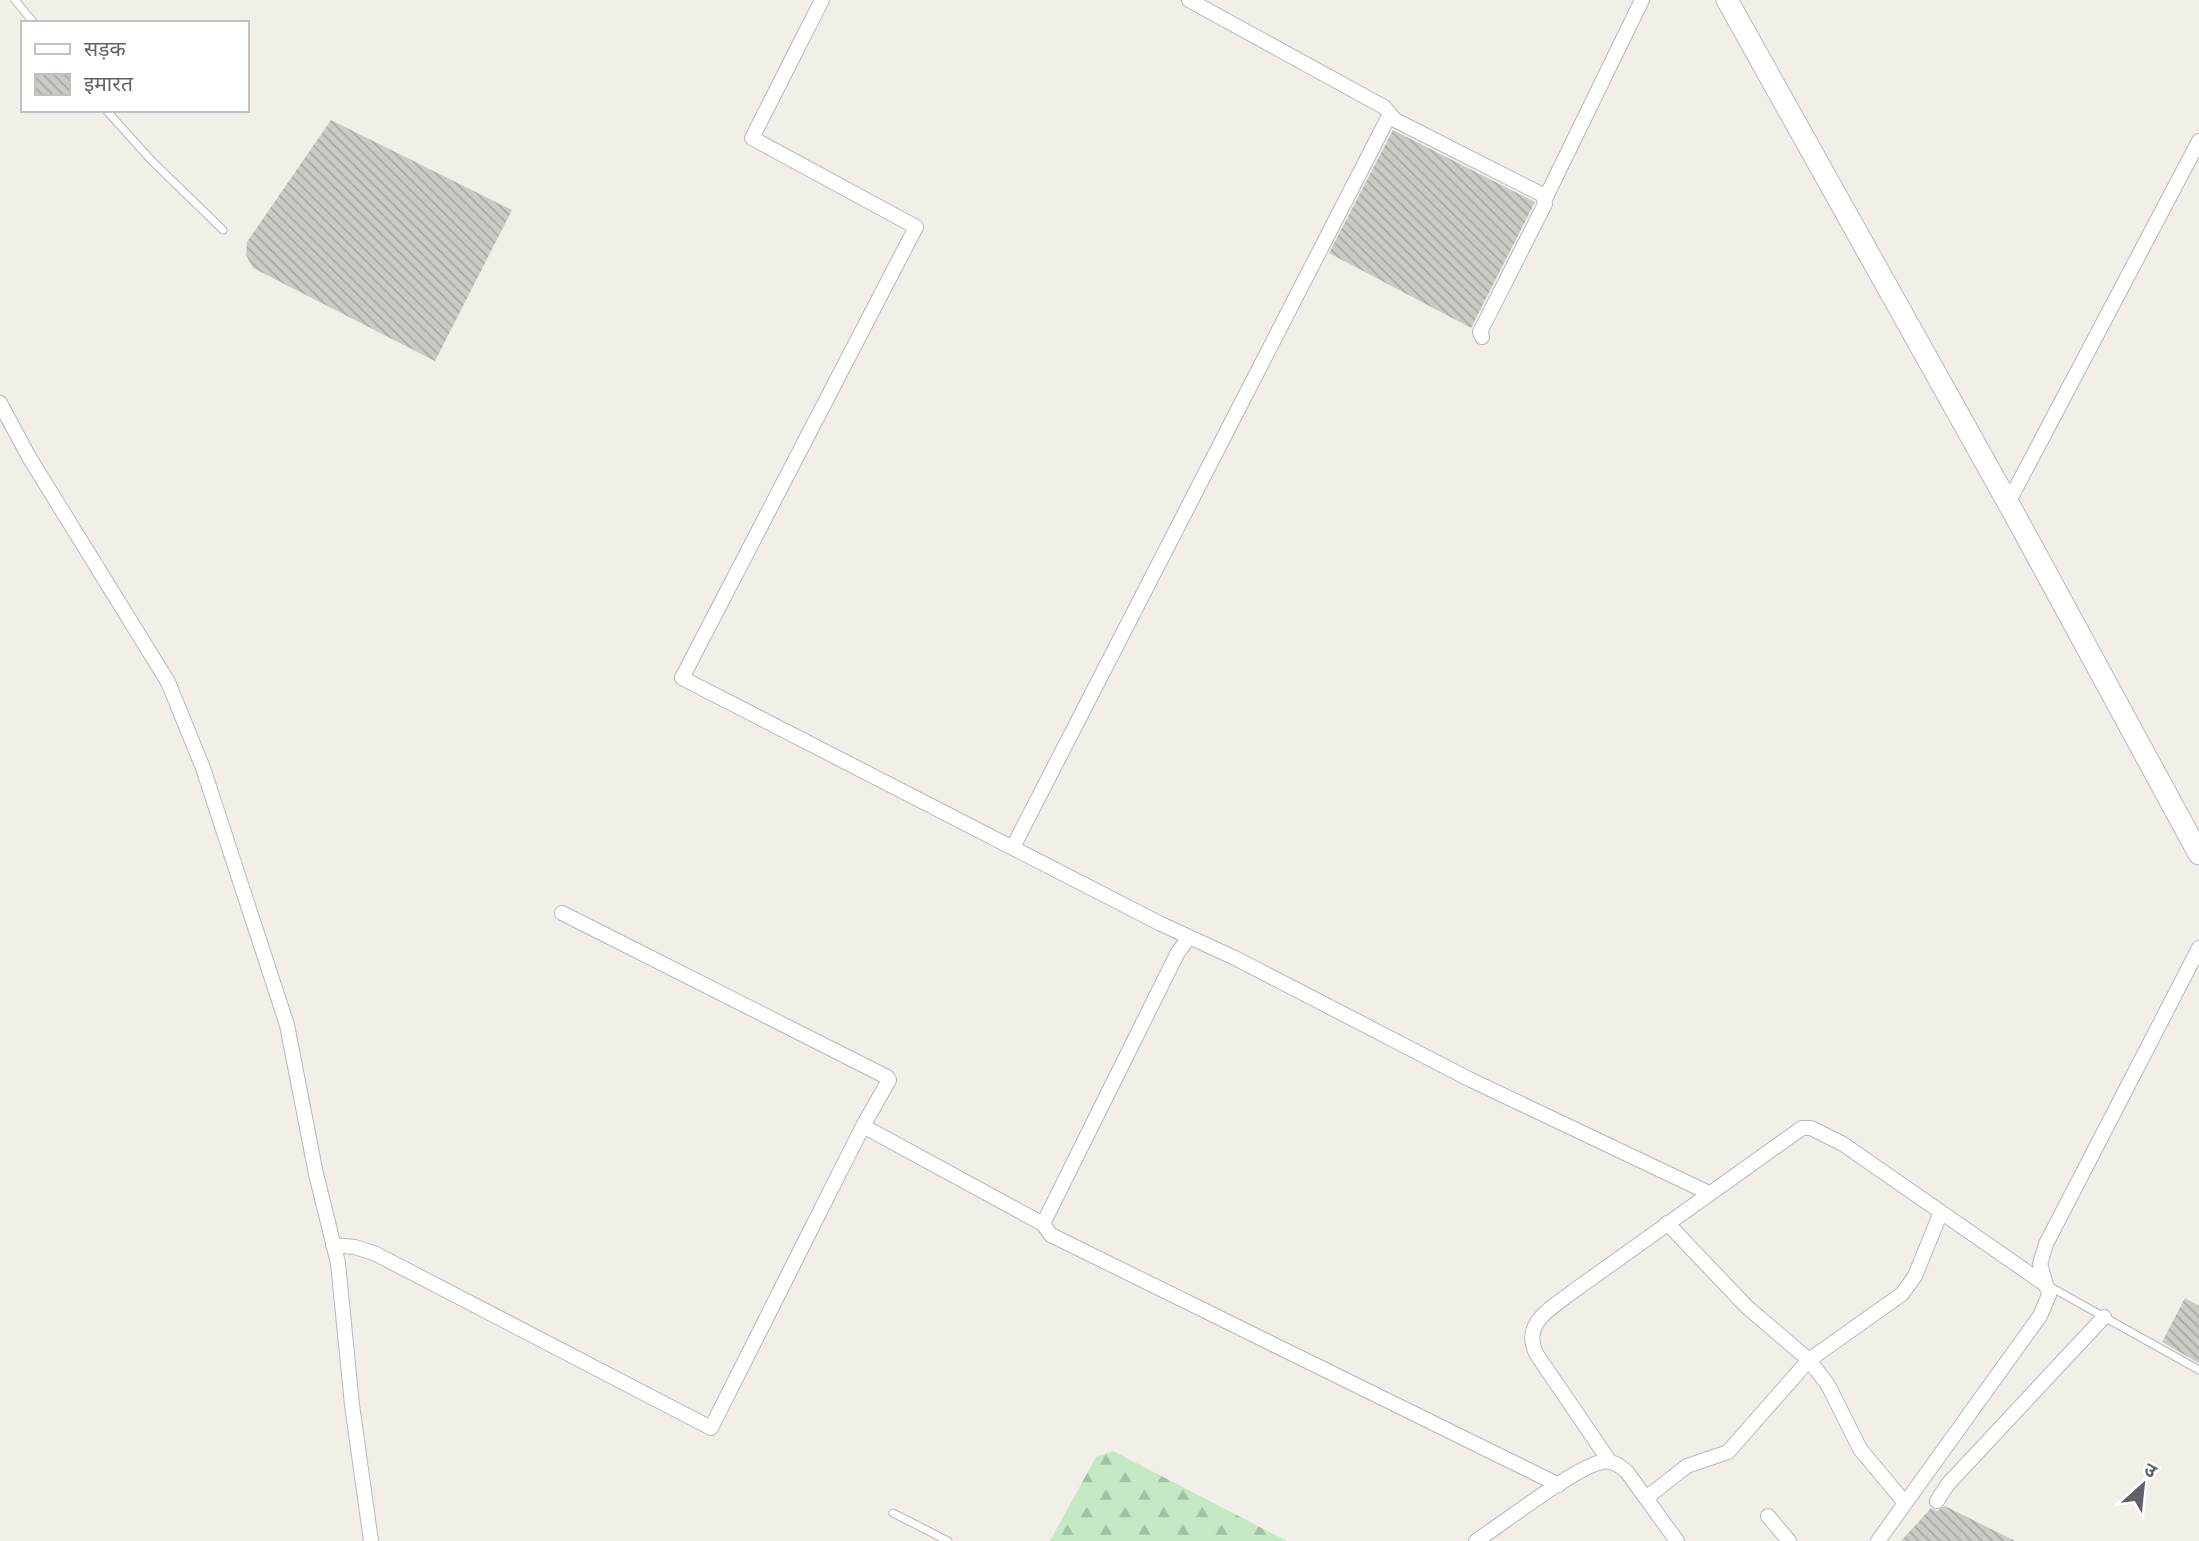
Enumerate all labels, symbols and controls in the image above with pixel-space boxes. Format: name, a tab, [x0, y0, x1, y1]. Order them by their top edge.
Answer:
legend	[21, 21, 248, 112]
text: सड़क	[84, 36, 126, 61]
text: इमारत	[84, 71, 134, 96]
north arrow	[2108, 1450, 2178, 1520]
text: उ	[2141, 1458, 2161, 1483]

